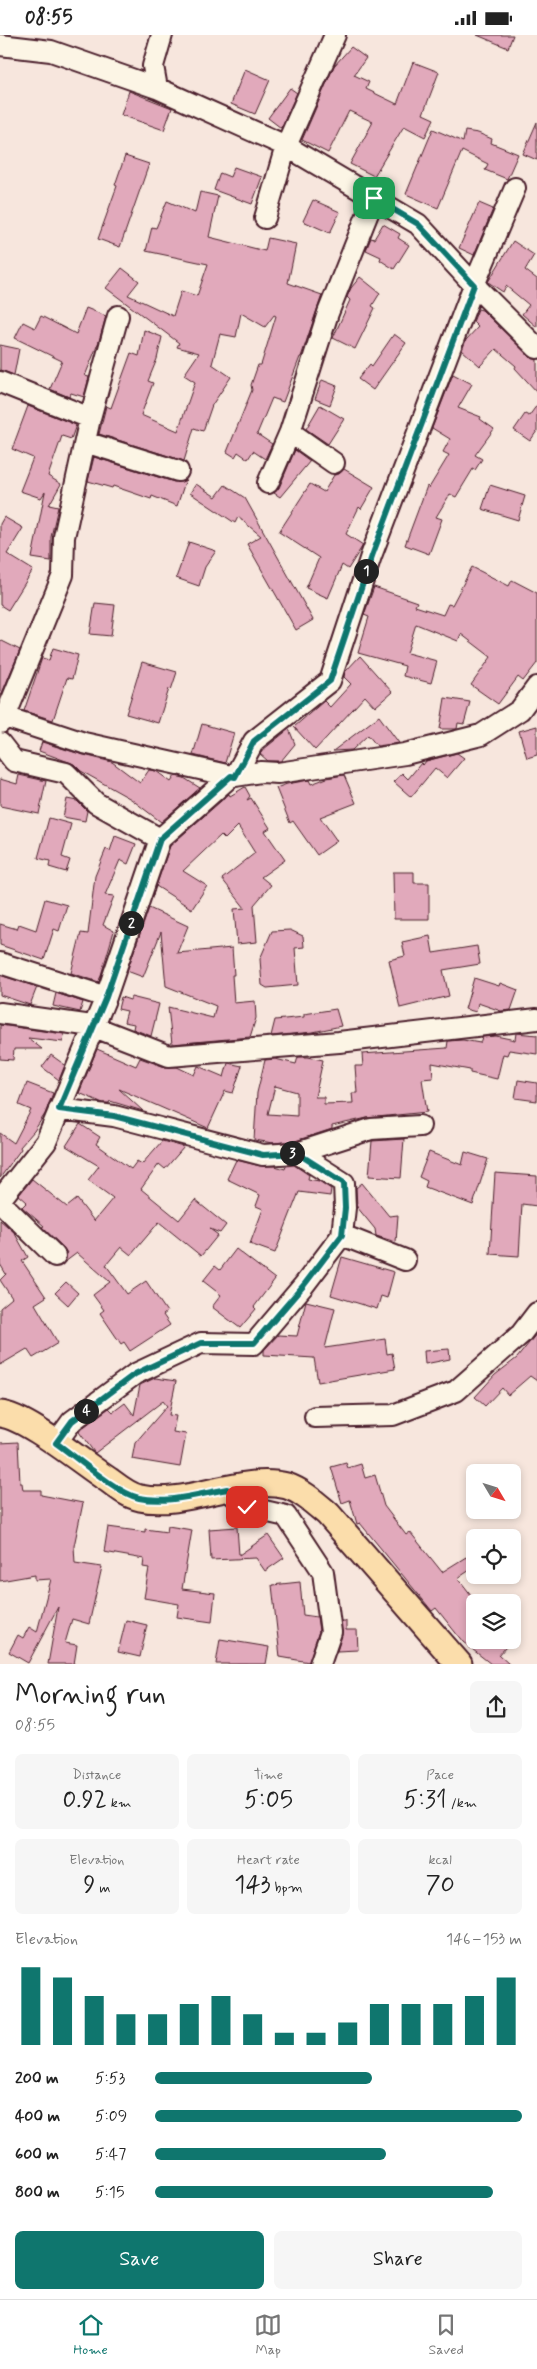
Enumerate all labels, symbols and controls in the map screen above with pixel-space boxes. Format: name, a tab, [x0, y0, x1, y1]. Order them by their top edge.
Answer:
text: 08:55	[25, 5, 73, 30]
pin	[353, 177, 395, 219]
icon: arrive	[360, 184, 388, 212]
pin: 1	[354, 559, 378, 583]
text: 1	[363, 562, 370, 580]
pin: 2	[118, 911, 144, 935]
text: 2	[128, 914, 135, 932]
pin: 3	[280, 1141, 304, 1165]
text: 3	[289, 1144, 296, 1162]
pin: 4	[74, 1399, 98, 1423]
text: 4	[82, 1402, 91, 1420]
north arrow	[466, 1464, 521, 1519]
map controls	[466, 1464, 521, 1649]
pin	[226, 1486, 268, 1528]
icon: check	[233, 1493, 261, 1521]
button: locate	[466, 1529, 521, 1584]
button: layers	[466, 1594, 521, 1649]
text: Morning run	[15, 1677, 166, 1714]
button: share	[470, 1681, 522, 1733]
text: 08:55	[15, 1715, 55, 1736]
text: Distance	[72, 1766, 121, 1784]
text: Time	[254, 1766, 283, 1784]
text: Pace	[426, 1766, 454, 1784]
text: 0.92	[62, 1784, 107, 1817]
text: 5:05	[244, 1784, 293, 1817]
text: 5:31	[403, 1784, 447, 1817]
text: km	[107, 1794, 131, 1812]
text: /km	[447, 1794, 477, 1812]
text: Elevation	[69, 1851, 124, 1869]
text: Heart rate	[237, 1851, 300, 1869]
text: kcal	[428, 1851, 452, 1869]
text: 9	[83, 1869, 96, 1902]
text: 143	[234, 1869, 271, 1902]
text: 70	[425, 1869, 455, 1902]
text: m	[96, 1879, 110, 1897]
text: bpm	[271, 1879, 303, 1897]
text: Elevation	[15, 1929, 78, 1950]
text: 146–153 m	[446, 1929, 522, 1950]
text: 200 m	[15, 2068, 59, 2089]
text: 5:53	[95, 2068, 125, 2089]
text: 400 m	[15, 2106, 60, 2127]
text: 5:09	[95, 2106, 127, 2127]
text: 600 m	[15, 2144, 59, 2165]
text: 5:47	[95, 2144, 126, 2165]
text: 800 m	[15, 2182, 60, 2203]
text: 5:15	[95, 2182, 125, 2203]
button: Save	[15, 2231, 264, 2289]
button: Share	[274, 2231, 522, 2289]
tab: Home	[73, 2311, 108, 2359]
tab: Map	[254, 2311, 282, 2359]
tab: Saved	[428, 2311, 464, 2359]

